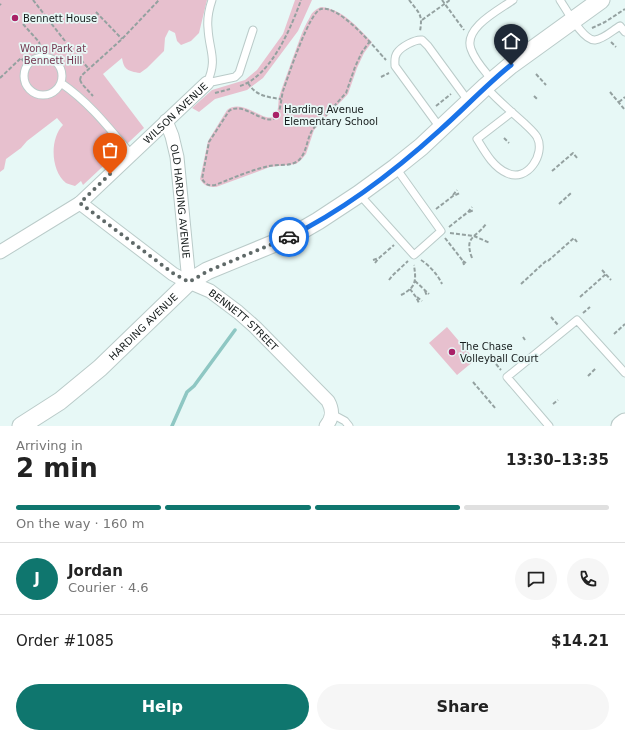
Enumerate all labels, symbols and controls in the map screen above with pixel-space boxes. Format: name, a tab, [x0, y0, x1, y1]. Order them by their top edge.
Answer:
marker: Bennett House	[10, 13, 20, 23]
place label: Bennett House	[23, 13, 97, 24]
pin	[494, 24, 528, 65]
icon: home	[500, 30, 522, 52]
park label: Wong Park at Bennett Hill	[20, 43, 86, 66]
street label: WILSON AVENUE	[141, 80, 210, 146]
place label: Harding Avenue Elementary School	[284, 104, 378, 127]
marker: Harding Avenue Elementary School	[271, 110, 281, 120]
pin	[93, 133, 127, 174]
icon: bag	[99, 139, 121, 161]
street label: OLD HARDING AVENUE	[168, 143, 192, 259]
courier	[269, 217, 309, 257]
icon: car	[278, 226, 300, 248]
street label: BENNETT STREET	[207, 287, 281, 354]
street label: HARDING AVENUE	[107, 291, 180, 362]
place label: The Chase Volleyball Court	[459, 341, 539, 364]
marker: The Chase Volleyball Court	[447, 347, 457, 357]
text: Arriving in	[16, 438, 83, 453]
text: 13:30–13:35	[506, 451, 609, 469]
text: 2 min	[16, 453, 98, 483]
text: On the way · 160 m	[16, 516, 144, 531]
button: chat	[515, 558, 557, 600]
button: phone	[567, 558, 609, 600]
text: Jordan	[68, 562, 123, 580]
text: J	[34, 570, 40, 588]
text: Courier · 4.6	[68, 580, 149, 595]
text: Order #1085	[16, 632, 114, 650]
text: $14.21	[551, 632, 609, 650]
button: Help	[16, 684, 309, 730]
button: Share	[317, 684, 609, 730]

